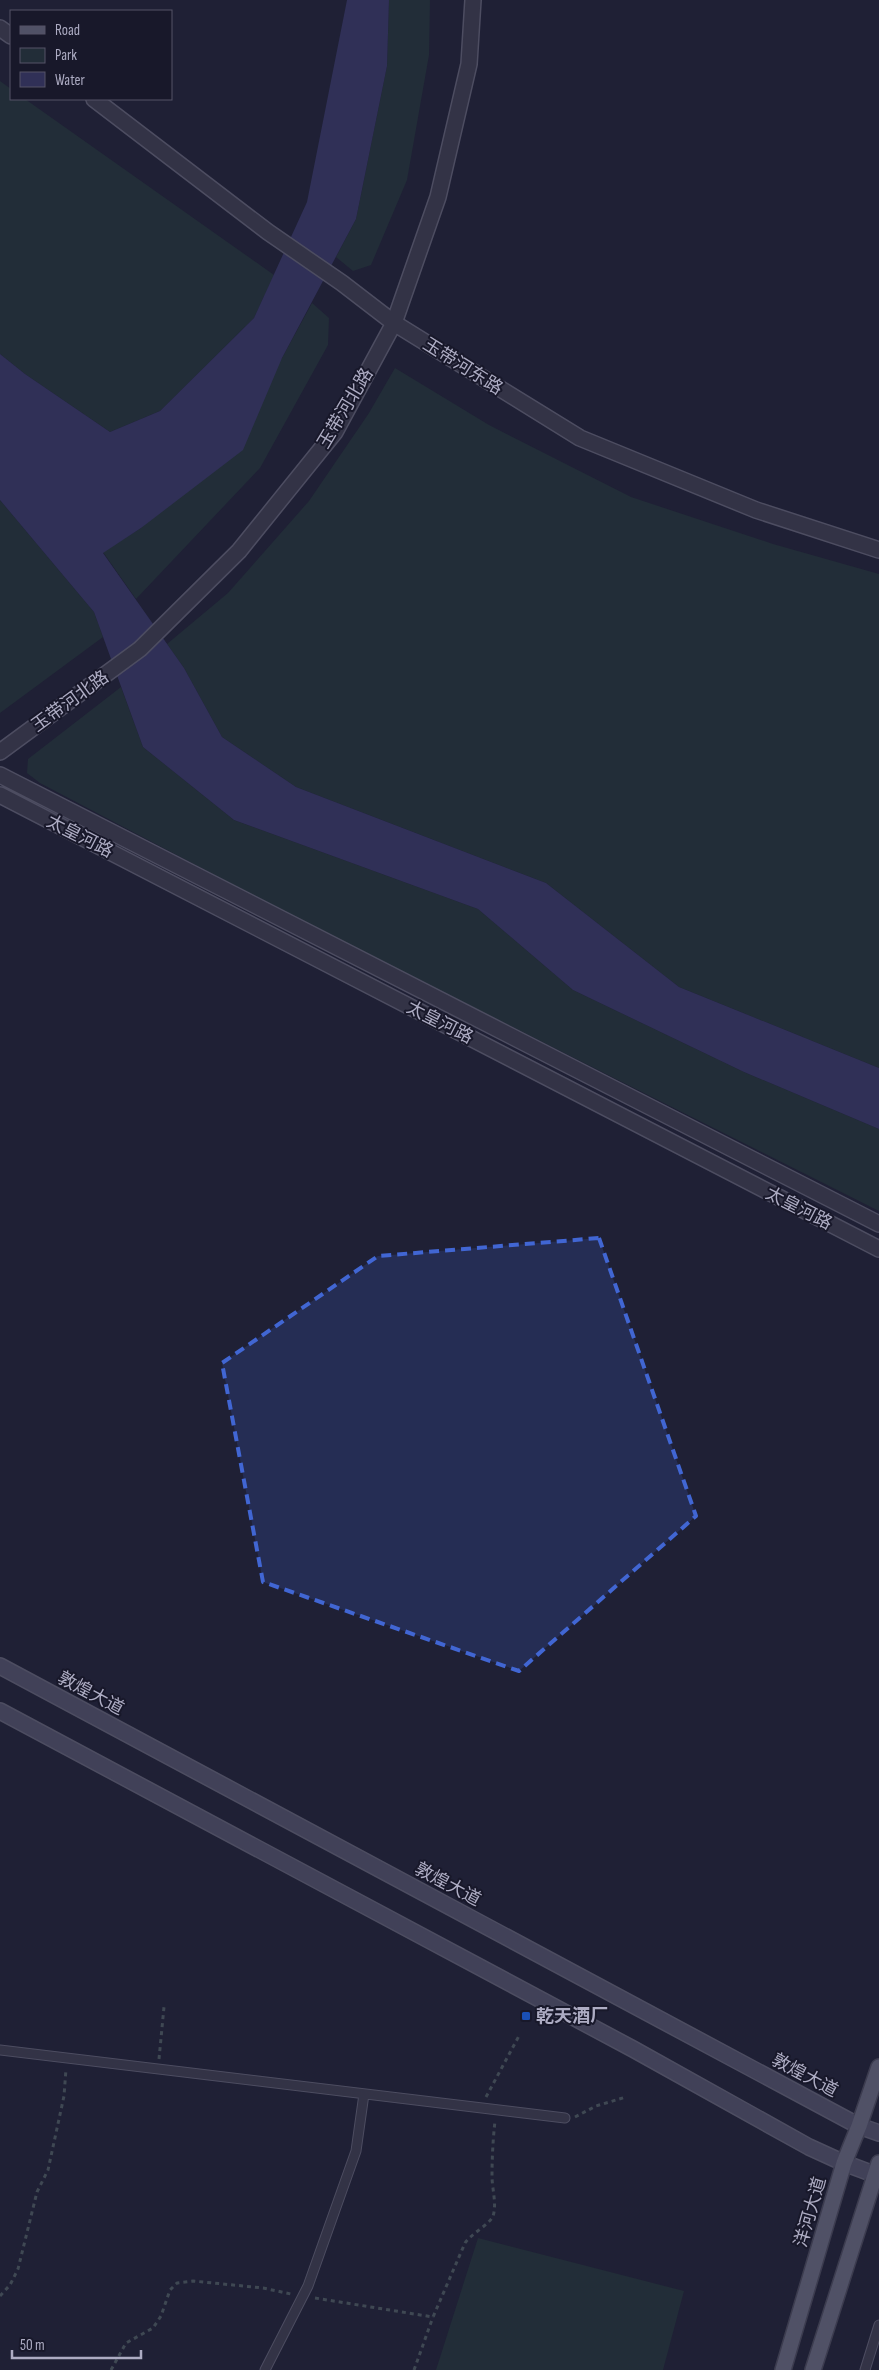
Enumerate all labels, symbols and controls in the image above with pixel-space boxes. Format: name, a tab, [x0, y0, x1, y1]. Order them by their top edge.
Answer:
legend	[10, 10, 172, 100]
text: Road	[55, 21, 80, 40]
text: Park	[55, 46, 77, 65]
text: Water	[55, 71, 86, 90]
street label: 玉带河东路	[419, 334, 506, 399]
street label: 玉带河北路	[313, 364, 378, 452]
street label: 玉带河北路	[28, 666, 113, 736]
street label: 太皇河路	[43, 811, 117, 862]
street label: 太皇河路	[403, 997, 477, 1048]
street label: 太皇河路	[762, 1183, 836, 1234]
street label: 敦煌大道	[54, 1667, 127, 1720]
street label: 敦煌大道	[411, 1858, 484, 1911]
place label: 乾天酒厂	[536, 2006, 608, 2027]
marker: 乾天酒厂	[520, 2010, 532, 2022]
street label: 敦煌大道	[768, 2049, 841, 2102]
street label: 洋河大道	[790, 2175, 830, 2250]
scale bar	[12, 2328, 141, 2360]
text: 50 m	[20, 2336, 45, 2355]

